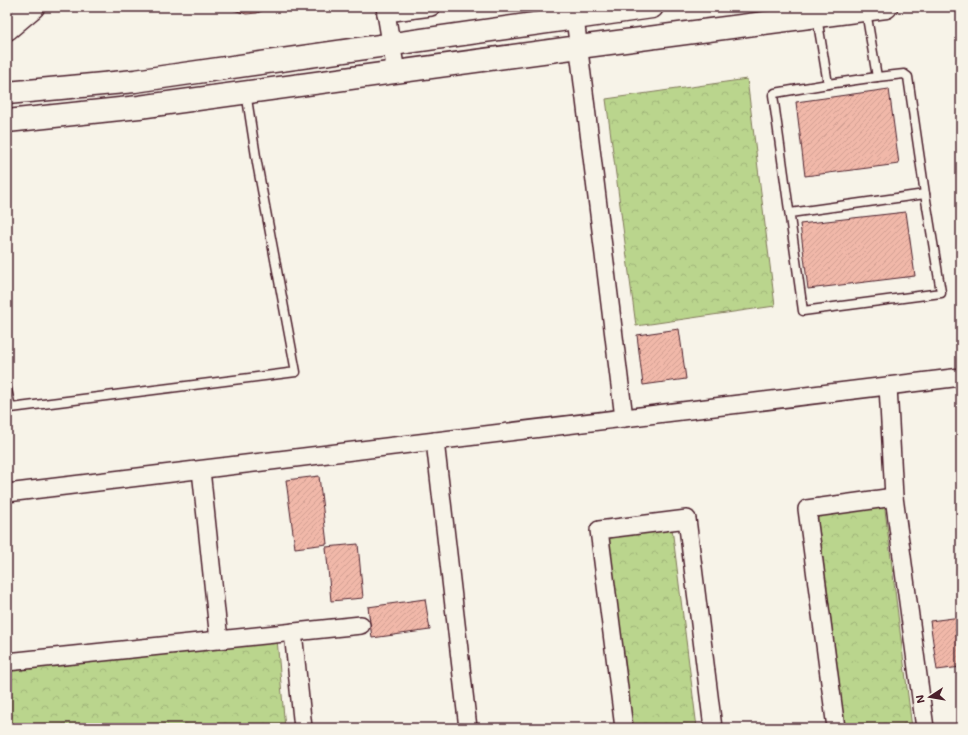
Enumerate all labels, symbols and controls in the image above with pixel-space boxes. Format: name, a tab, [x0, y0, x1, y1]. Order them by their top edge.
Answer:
north arrow	[910, 677, 950, 717]
text: N	[912, 694, 928, 705]

